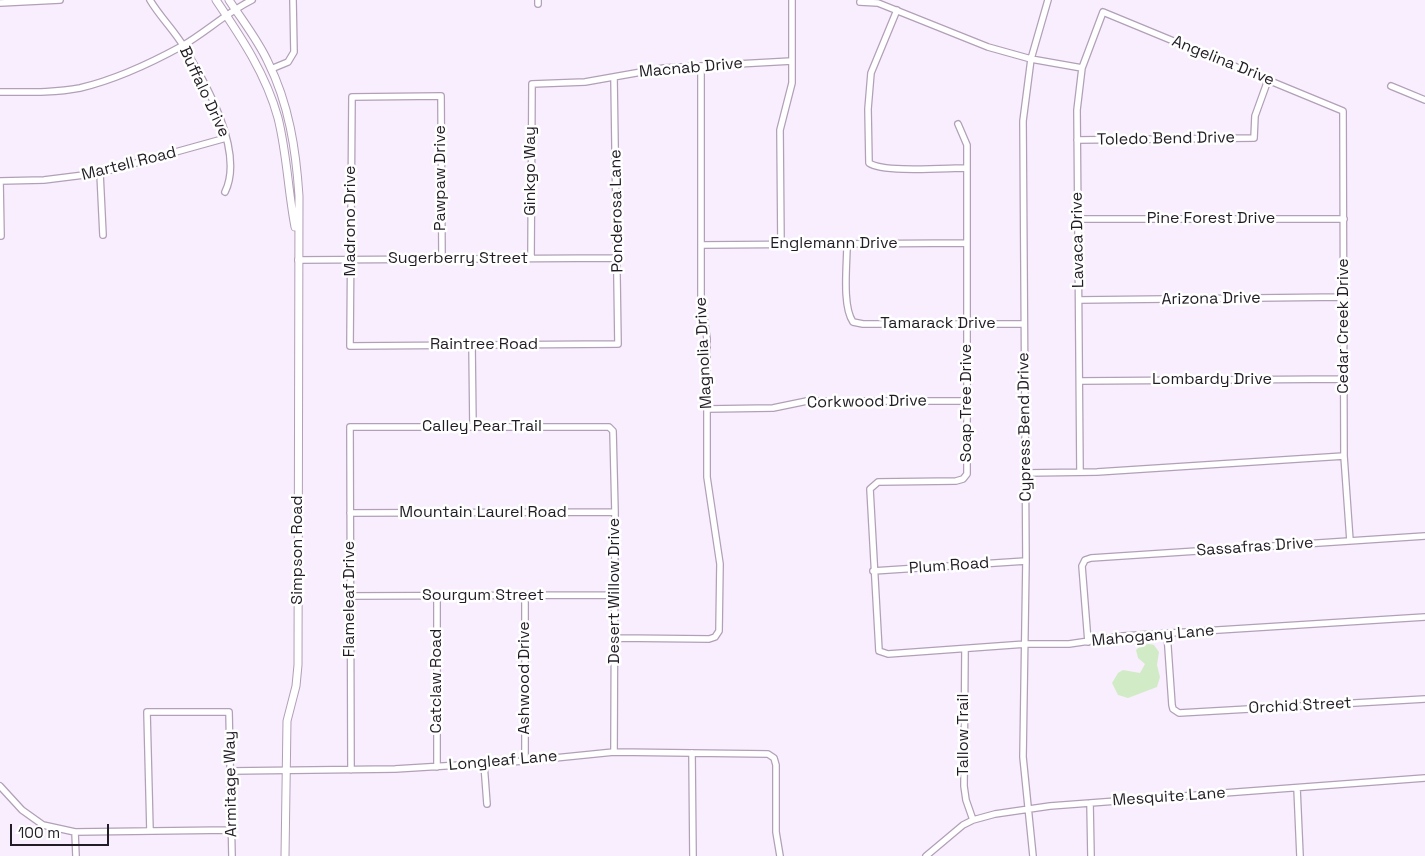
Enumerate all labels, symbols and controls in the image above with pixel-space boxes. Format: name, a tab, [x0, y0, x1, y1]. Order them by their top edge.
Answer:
street label: Angelina Drive	[1169, 32, 1277, 90]
street label: Buffalo Drive	[175, 44, 233, 140]
street label: Macnab Drive	[638, 54, 744, 82]
street label: Pawpaw Drive	[431, 125, 451, 231]
street label: Ginkgo Way	[521, 126, 541, 216]
street label: Toledo Bend Drive	[1097, 128, 1235, 150]
street label: Martell Road	[80, 143, 178, 185]
street label: Ponderosa Lane	[606, 149, 628, 273]
street label: Madrono Drive	[341, 166, 361, 276]
street label: Lavaca Drive	[1068, 192, 1088, 288]
street label: Pine Forest Drive	[1147, 209, 1275, 229]
street label: Englemann Drive	[770, 234, 898, 254]
street label: Sugerberry Street	[388, 249, 528, 269]
street label: Cedar Creek Drive	[1334, 258, 1354, 394]
street label: Arizona Drive	[1161, 289, 1261, 309]
street label: Magnolia Drive	[691, 296, 717, 410]
street label: Tamarack Drive	[880, 314, 996, 334]
street label: Raintree Road	[430, 335, 538, 355]
street label: Soap Tree Drive	[957, 344, 977, 462]
street label: Cypress Bend Drive	[1014, 352, 1036, 502]
street label: Lombardy Drive	[1152, 370, 1272, 390]
street label: Corkwood Drive	[807, 391, 927, 413]
street label: Calley Pear Trail	[422, 417, 542, 437]
street label: Simpson Road	[288, 495, 308, 605]
street label: Mountain Laurel Road	[399, 503, 567, 523]
street label: Desert Willow Drive	[605, 518, 625, 664]
street label: Sassafras Drive	[1196, 533, 1314, 561]
street label: Flameleaf Drive	[340, 541, 360, 657]
street label: Plum Road	[908, 554, 990, 578]
street label: Sourgum Street	[422, 586, 544, 606]
street label: Ashwood Drive	[515, 621, 535, 735]
street label: Mahogany Lane	[1091, 621, 1215, 651]
street label: Catclaw Road	[427, 629, 447, 733]
street label: Tallow Trail	[954, 694, 974, 776]
street label: Orchid Street	[1248, 694, 1352, 718]
street label: Armitage Way	[220, 731, 242, 837]
street label: Longleaf Lane	[448, 747, 558, 775]
street label: Mesquite Lane	[1112, 783, 1226, 811]
scale bar	[12, 814, 111, 846]
text: 100 m	[18, 823, 60, 842]

